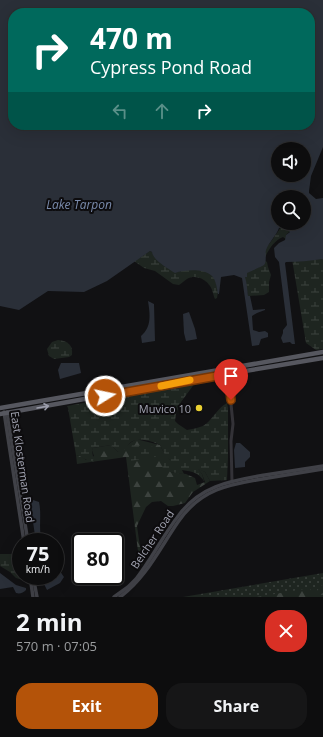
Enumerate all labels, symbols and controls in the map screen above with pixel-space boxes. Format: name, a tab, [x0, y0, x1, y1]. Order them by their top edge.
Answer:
text: 470 m	[90, 19, 173, 57]
icon: right	[24, 24, 76, 76]
text: Cypress Pond Road	[90, 55, 252, 79]
icon: left	[109, 100, 131, 122]
icon: ahead	[151, 100, 173, 122]
icon: right	[193, 100, 215, 122]
map controls	[271, 142, 311, 230]
button: sound	[271, 142, 311, 182]
button: search	[271, 190, 311, 230]
water label: Lake Tarpon	[46, 196, 112, 213]
pin	[214, 359, 248, 400]
icon: arrive	[220, 365, 242, 387]
position arrow	[84, 375, 126, 417]
place label: Muvico 10	[139, 401, 191, 416]
one-way arrow	[36, 403, 49, 411]
marker: Muvico 10	[194, 403, 204, 413]
street label: East Klosterman Road	[8, 410, 38, 524]
street label: Belcher Road	[127, 507, 177, 571]
speed limit sign: 80	[72, 533, 124, 585]
text: 75	[27, 540, 49, 567]
text: km/h	[26, 562, 50, 576]
text: 2 min	[16, 605, 83, 638]
button: close	[265, 610, 307, 652]
text: 570 m · 07:05	[16, 637, 97, 655]
button: Exit	[16, 683, 158, 729]
button: Share	[166, 683, 307, 729]

